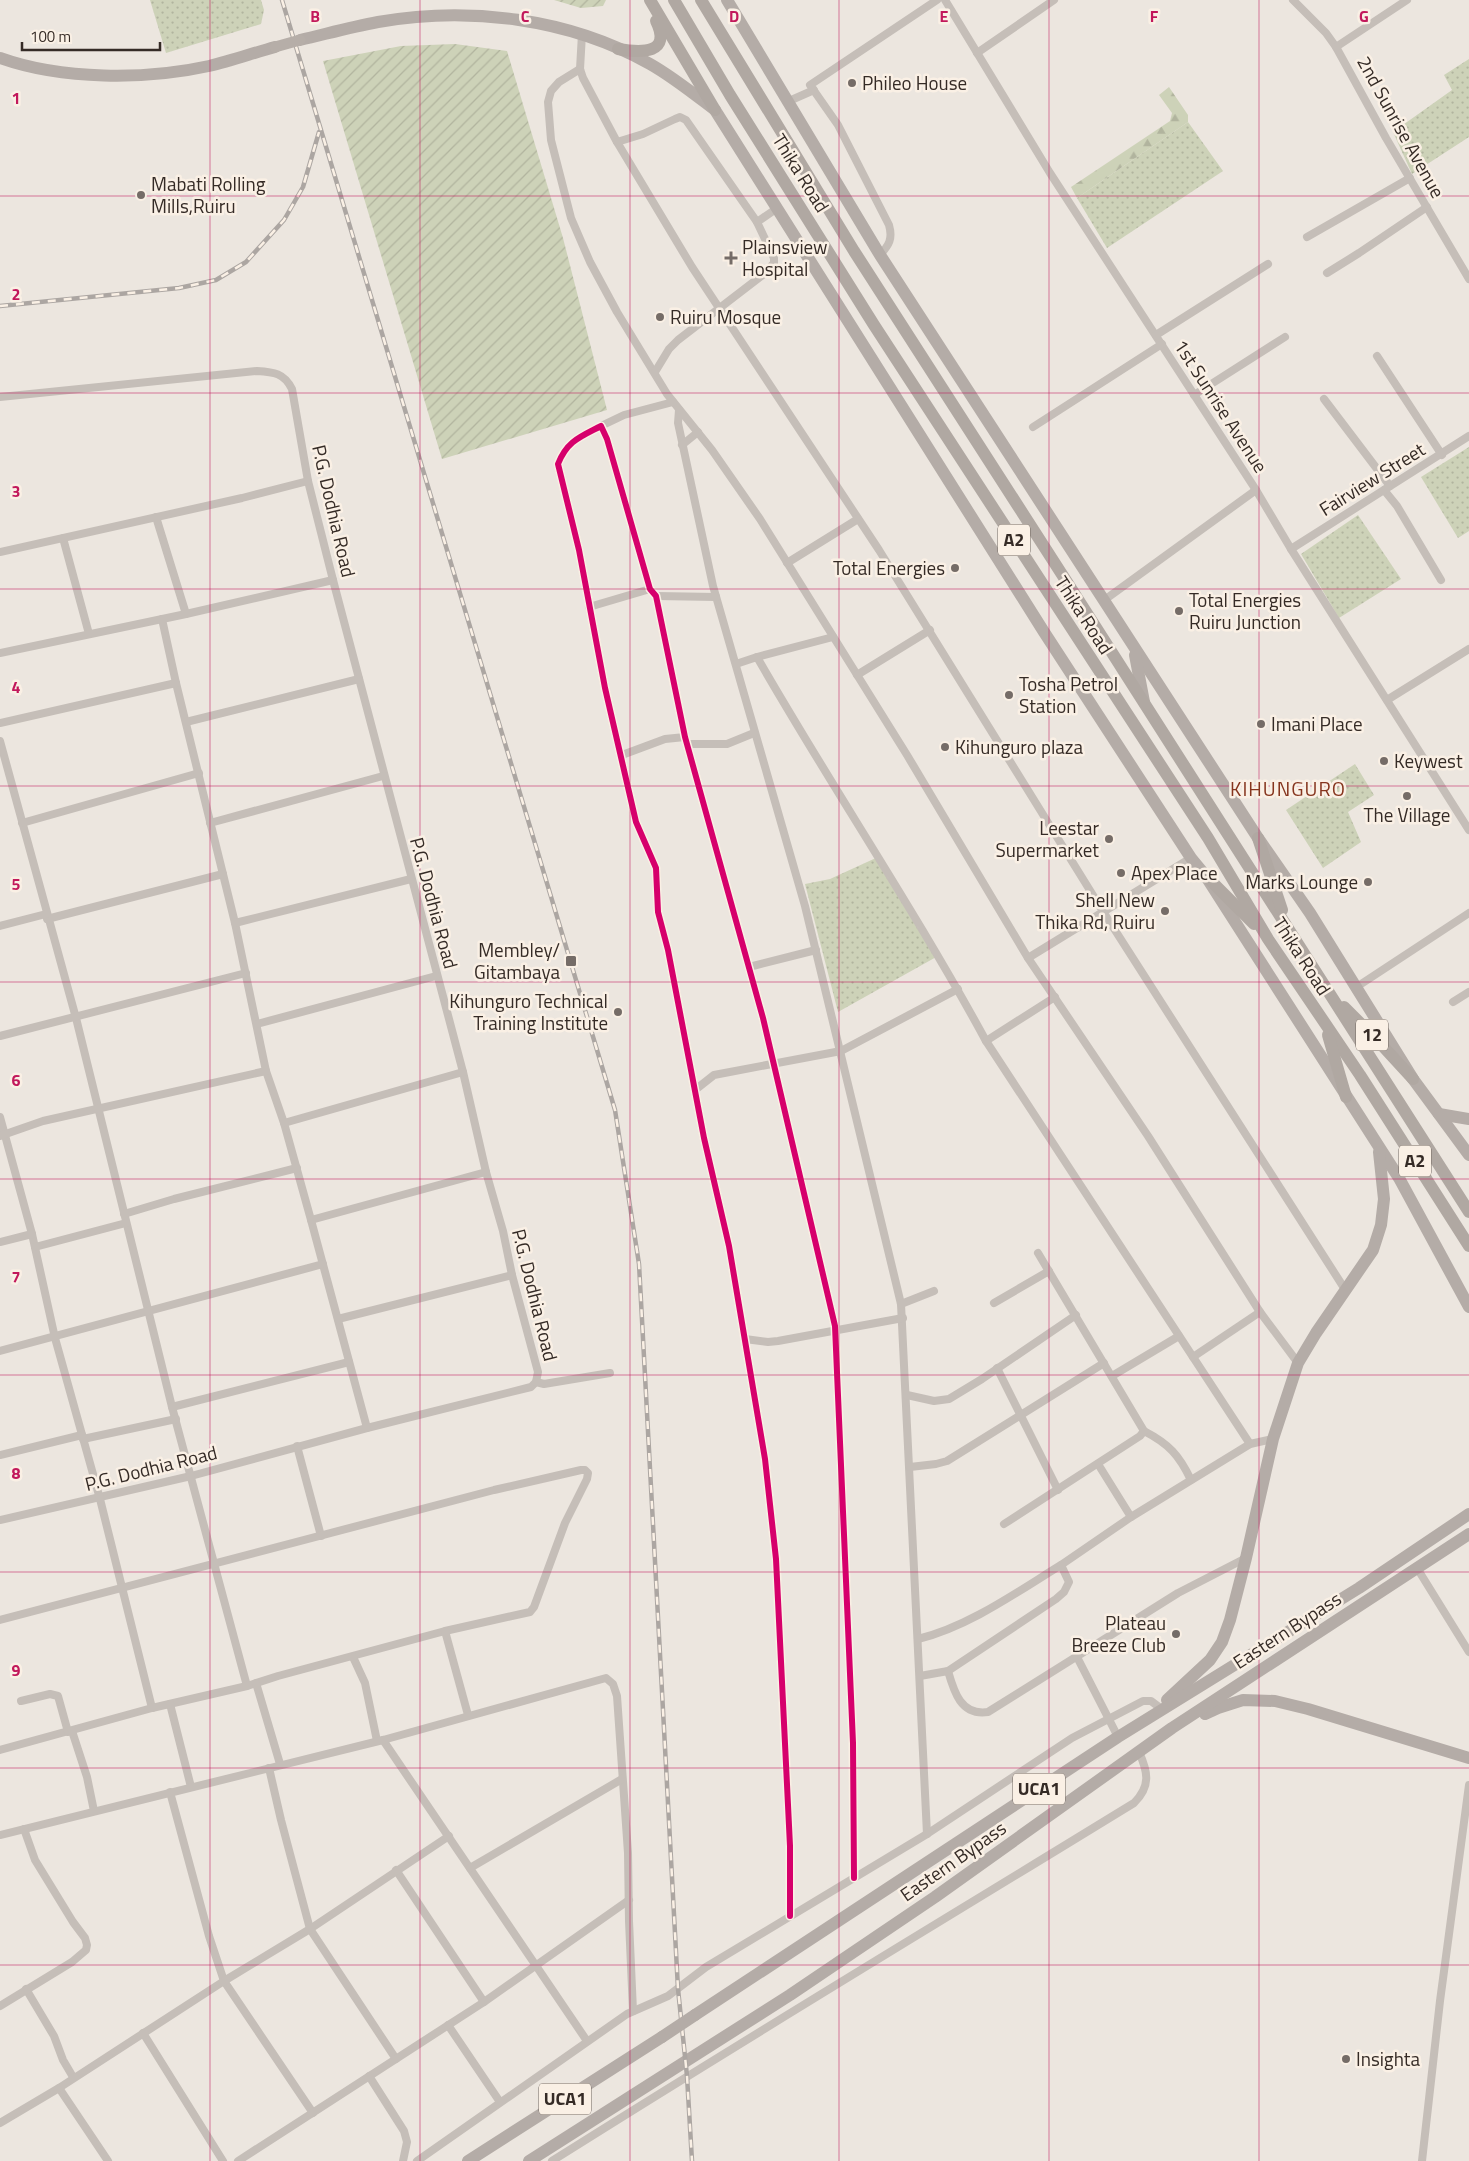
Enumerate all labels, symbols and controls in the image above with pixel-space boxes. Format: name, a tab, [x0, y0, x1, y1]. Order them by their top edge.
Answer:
text: B	[310, 4, 320, 28]
text: C	[521, 4, 530, 28]
text: D	[729, 4, 739, 28]
text: E	[940, 4, 949, 28]
text: F	[1150, 4, 1159, 28]
text: G	[1359, 4, 1369, 28]
scale bar	[22, 20, 160, 52]
text: 100 m	[30, 25, 71, 48]
street label: 2nd Sunrise Avenue	[1350, 50, 1453, 203]
place label: Phileo House	[862, 68, 967, 97]
marker: Phileo House	[846, 77, 858, 89]
text: 1	[12, 86, 20, 110]
street label: Thika Road	[766, 128, 837, 218]
place label: Mabati Rolling Mills,Ruiru	[151, 169, 266, 220]
marker: Mabati Rolling Mills,Ruiru	[135, 189, 147, 201]
place label: Plainsview Hospital	[742, 232, 828, 283]
marker: Plainsview Hospital	[724, 251, 738, 265]
text: 2	[12, 282, 20, 306]
place label: Ruiru Mosque	[670, 302, 781, 331]
marker: Ruiru Mosque	[654, 311, 666, 323]
street label: 1st Sunrise Avenue	[1167, 333, 1275, 478]
street label: Fairview Street	[1313, 434, 1431, 523]
street label: P.G. Dodhia Road	[305, 442, 364, 580]
text: 3	[12, 479, 20, 503]
road number: A2	[998, 524, 1030, 556]
place label: Total Energies	[833, 553, 945, 582]
marker: Total Energies	[949, 562, 961, 574]
street label: Thika Road	[1048, 570, 1121, 660]
place label: Total Energies Ruiru Junction	[1189, 585, 1301, 636]
marker: Total Energies Ruiru Junction	[1173, 605, 1185, 617]
place label: Tosha Petrol Station	[1019, 669, 1118, 720]
text: 4	[12, 675, 21, 699]
marker: Tosha Petrol Station	[1003, 689, 1015, 701]
place label: Imani Place	[1271, 709, 1363, 738]
marker: Imani Place	[1255, 718, 1267, 730]
place label: Kihunguro plaza	[955, 732, 1083, 761]
marker: Kihunguro plaza	[939, 741, 951, 753]
place label: Keywest	[1394, 746, 1463, 775]
marker: Keywest	[1378, 755, 1390, 767]
district label: KIHUNGURO	[1230, 773, 1346, 804]
marker: The Village	[1401, 790, 1413, 802]
place label: The Village	[1364, 800, 1450, 829]
place label: Leestar Supermarket	[995, 813, 1099, 864]
marker: Leestar Supermarket	[1103, 833, 1115, 845]
street label: P.G. Dodhia Road	[403, 834, 466, 972]
place label: Apex Place	[1131, 858, 1218, 887]
marker: Apex Place	[1115, 867, 1127, 879]
place label: Marks Lounge	[1245, 867, 1358, 896]
text: 5	[12, 872, 21, 896]
marker: Marks Lounge	[1362, 876, 1374, 888]
place label: Shell New Thika Rd, Ruiru	[1035, 885, 1155, 936]
marker: Shell New Thika Rd, Ruiru	[1159, 905, 1171, 917]
street label: Thika Road	[1266, 911, 1339, 1001]
place label: Membley/ Gitambaya	[474, 935, 560, 986]
marker: Membley/ Gitambaya	[564, 954, 578, 968]
place label: Kihunguro Technical Training Institute	[449, 986, 608, 1037]
marker: Kihunguro Technical Training Institute	[612, 1006, 624, 1018]
road number: 12	[1356, 1020, 1388, 1050]
text: 6	[12, 1068, 21, 1092]
road number: A2	[1399, 1146, 1431, 1176]
street label: P.G. Dodhia Road	[505, 1226, 566, 1364]
text: 7	[12, 1265, 20, 1289]
street label: P.G. Dodhia Road	[82, 1437, 220, 1498]
text: 8	[12, 1461, 21, 1485]
street label: Eastern Bypass	[1227, 1584, 1347, 1676]
place label: Plateau Breeze Club	[1072, 1608, 1166, 1659]
marker: Plateau Breeze Club	[1170, 1628, 1182, 1640]
text: 9	[12, 1658, 21, 1682]
road number: UCA1	[1013, 1774, 1065, 1805]
street label: Eastern Bypass	[894, 1813, 1012, 1908]
place label: Insighta	[1356, 2044, 1420, 2073]
marker: Insighta	[1340, 2053, 1352, 2065]
road number: UCA1	[539, 2084, 591, 2114]

